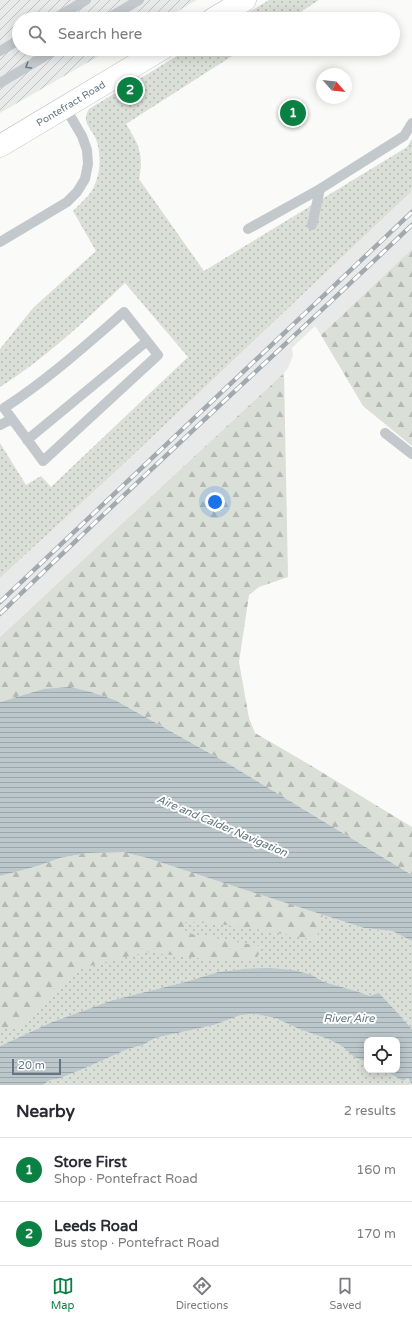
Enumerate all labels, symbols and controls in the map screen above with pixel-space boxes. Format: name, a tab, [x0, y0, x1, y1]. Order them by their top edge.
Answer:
search box	[12, 12, 400, 56]
icon: search	[26, 23, 48, 45]
text: Search here	[58, 25, 142, 43]
one-way arrow	[25, 61, 32, 69]
north arrow	[316, 68, 352, 104]
pin: 2	[117, 75, 143, 105]
street label: Pontefract Road	[34, 79, 108, 129]
pin: 1	[280, 98, 306, 128]
your location	[205, 492, 225, 512]
water label: Aire and Calder Navigation	[155, 793, 289, 860]
water label: River Aire	[324, 1012, 375, 1025]
map controls	[364, 1037, 400, 1073]
button: locate	[364, 1037, 400, 1073]
scale bar	[12, 1057, 61, 1076]
text: 20 m	[18, 1059, 45, 1072]
text: Nearby	[16, 1101, 75, 1122]
text: 2 results	[344, 1103, 396, 1119]
text: Store First	[54, 1153, 127, 1171]
text: 1	[25, 1162, 33, 1178]
text: 160 m	[356, 1162, 396, 1178]
text: Shop · Pontefract Road	[54, 1171, 198, 1187]
text: Leeds Road	[54, 1217, 138, 1235]
text: 2	[25, 1226, 33, 1242]
text: 170 m	[356, 1226, 396, 1242]
text: Bus stop · Pontefract Road	[54, 1235, 219, 1251]
tab: Map	[51, 1275, 74, 1312]
tab: Directions	[176, 1275, 228, 1312]
tab: Saved	[330, 1275, 361, 1312]

